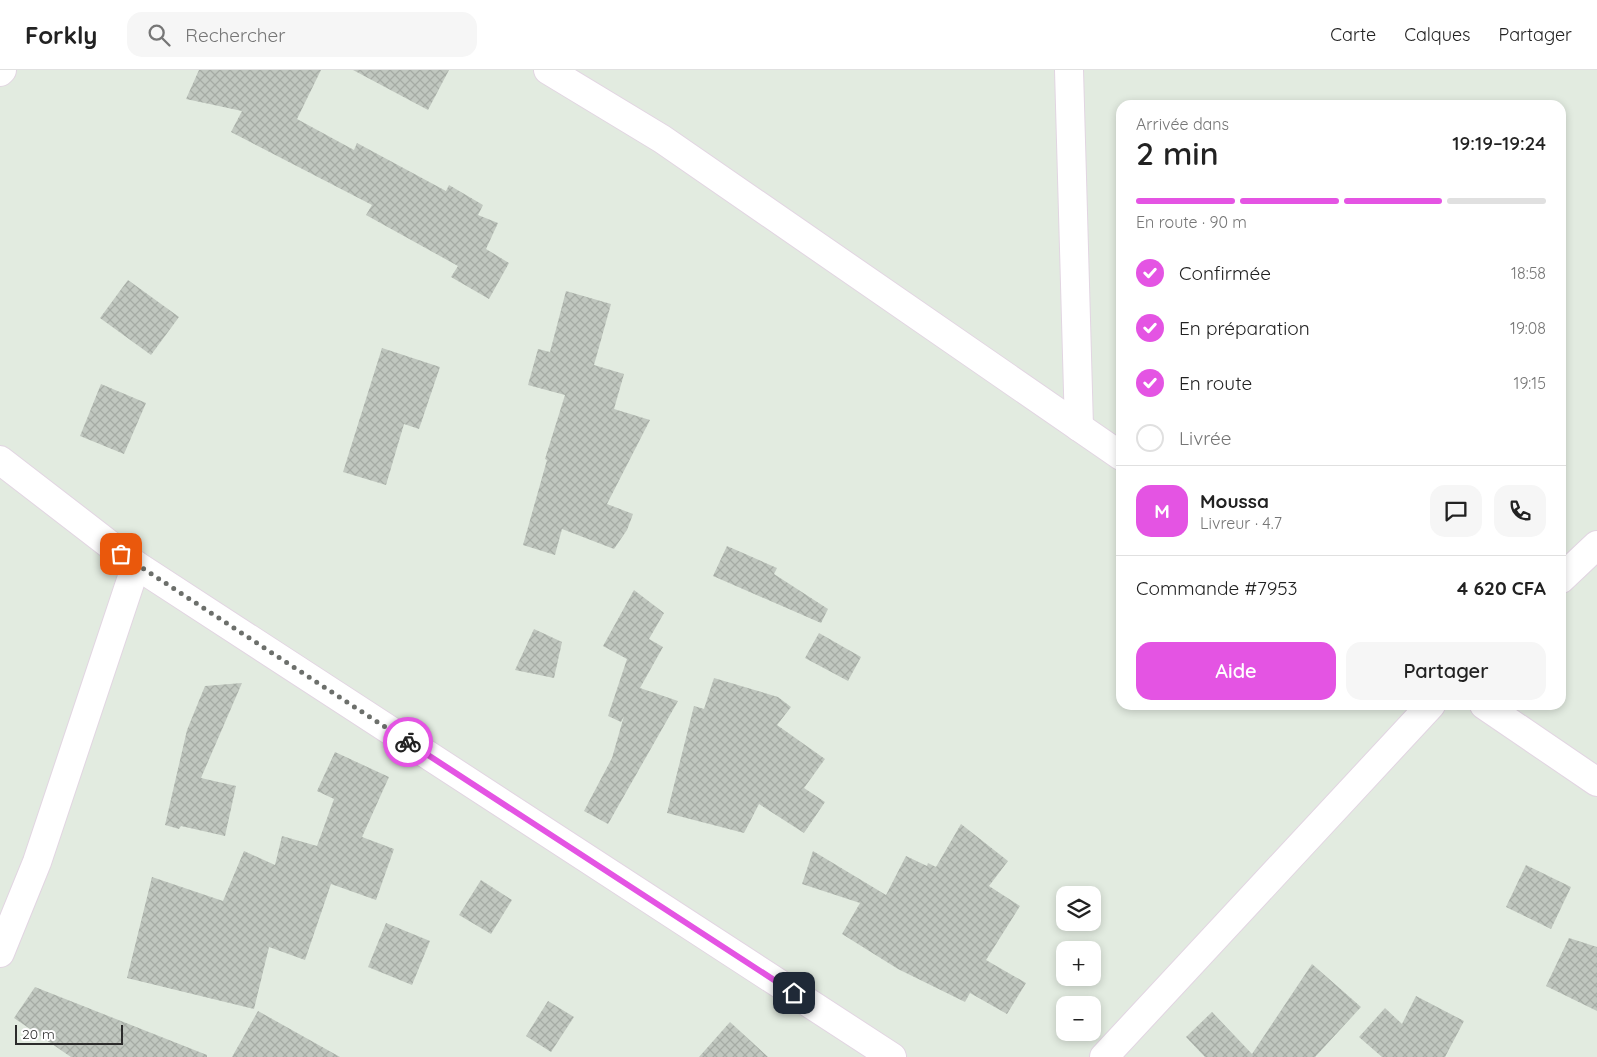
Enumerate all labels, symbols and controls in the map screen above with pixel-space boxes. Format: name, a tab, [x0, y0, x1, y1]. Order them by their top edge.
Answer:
search box	[127, 12, 477, 57]
text: Forkly	[25, 20, 97, 50]
icon: search	[145, 21, 173, 49]
text: Rechercher	[185, 23, 286, 47]
text: Carte	[1330, 23, 1376, 46]
text: Calques	[1404, 23, 1471, 46]
text: Partager	[1499, 23, 1572, 46]
text: Arrivée dans	[1136, 114, 1229, 134]
text: 19:19–19:24	[1452, 131, 1546, 155]
text: 2 min	[1136, 133, 1219, 173]
text: En route · 90 m	[1136, 212, 1247, 232]
icon: check	[1136, 259, 1164, 287]
text: Confirmée	[1179, 261, 1271, 285]
text: 18:58	[1511, 263, 1546, 283]
icon: check	[1136, 314, 1164, 342]
text: En préparation	[1179, 316, 1310, 340]
text: 19:08	[1510, 318, 1546, 338]
icon: check	[1136, 369, 1164, 397]
text: En route	[1179, 371, 1252, 395]
text: 19:15	[1514, 373, 1546, 393]
text: Livrée	[1179, 426, 1232, 450]
button: chat	[1430, 485, 1482, 537]
button: phone	[1494, 485, 1546, 537]
text: Moussa	[1200, 489, 1269, 513]
text: M	[1154, 499, 1170, 523]
text: Livreur · 4.7	[1200, 513, 1282, 533]
pin	[100, 533, 142, 575]
icon: bag	[107, 540, 135, 568]
text: Commande #7953	[1136, 576, 1298, 600]
text: 4 620 CFA	[1457, 576, 1546, 600]
button: Aide	[1136, 642, 1336, 700]
button: Partager	[1346, 642, 1546, 700]
courier	[383, 717, 433, 767]
icon: bike	[394, 728, 422, 756]
map controls	[1056, 886, 1101, 1041]
button: layers	[1056, 886, 1101, 931]
button: +	[1056, 941, 1101, 986]
pin	[773, 972, 815, 1014]
icon: home	[780, 979, 808, 1007]
button: −	[1056, 996, 1101, 1041]
scale bar	[15, 1022, 122, 1045]
text: 20 m	[22, 1025, 55, 1043]

